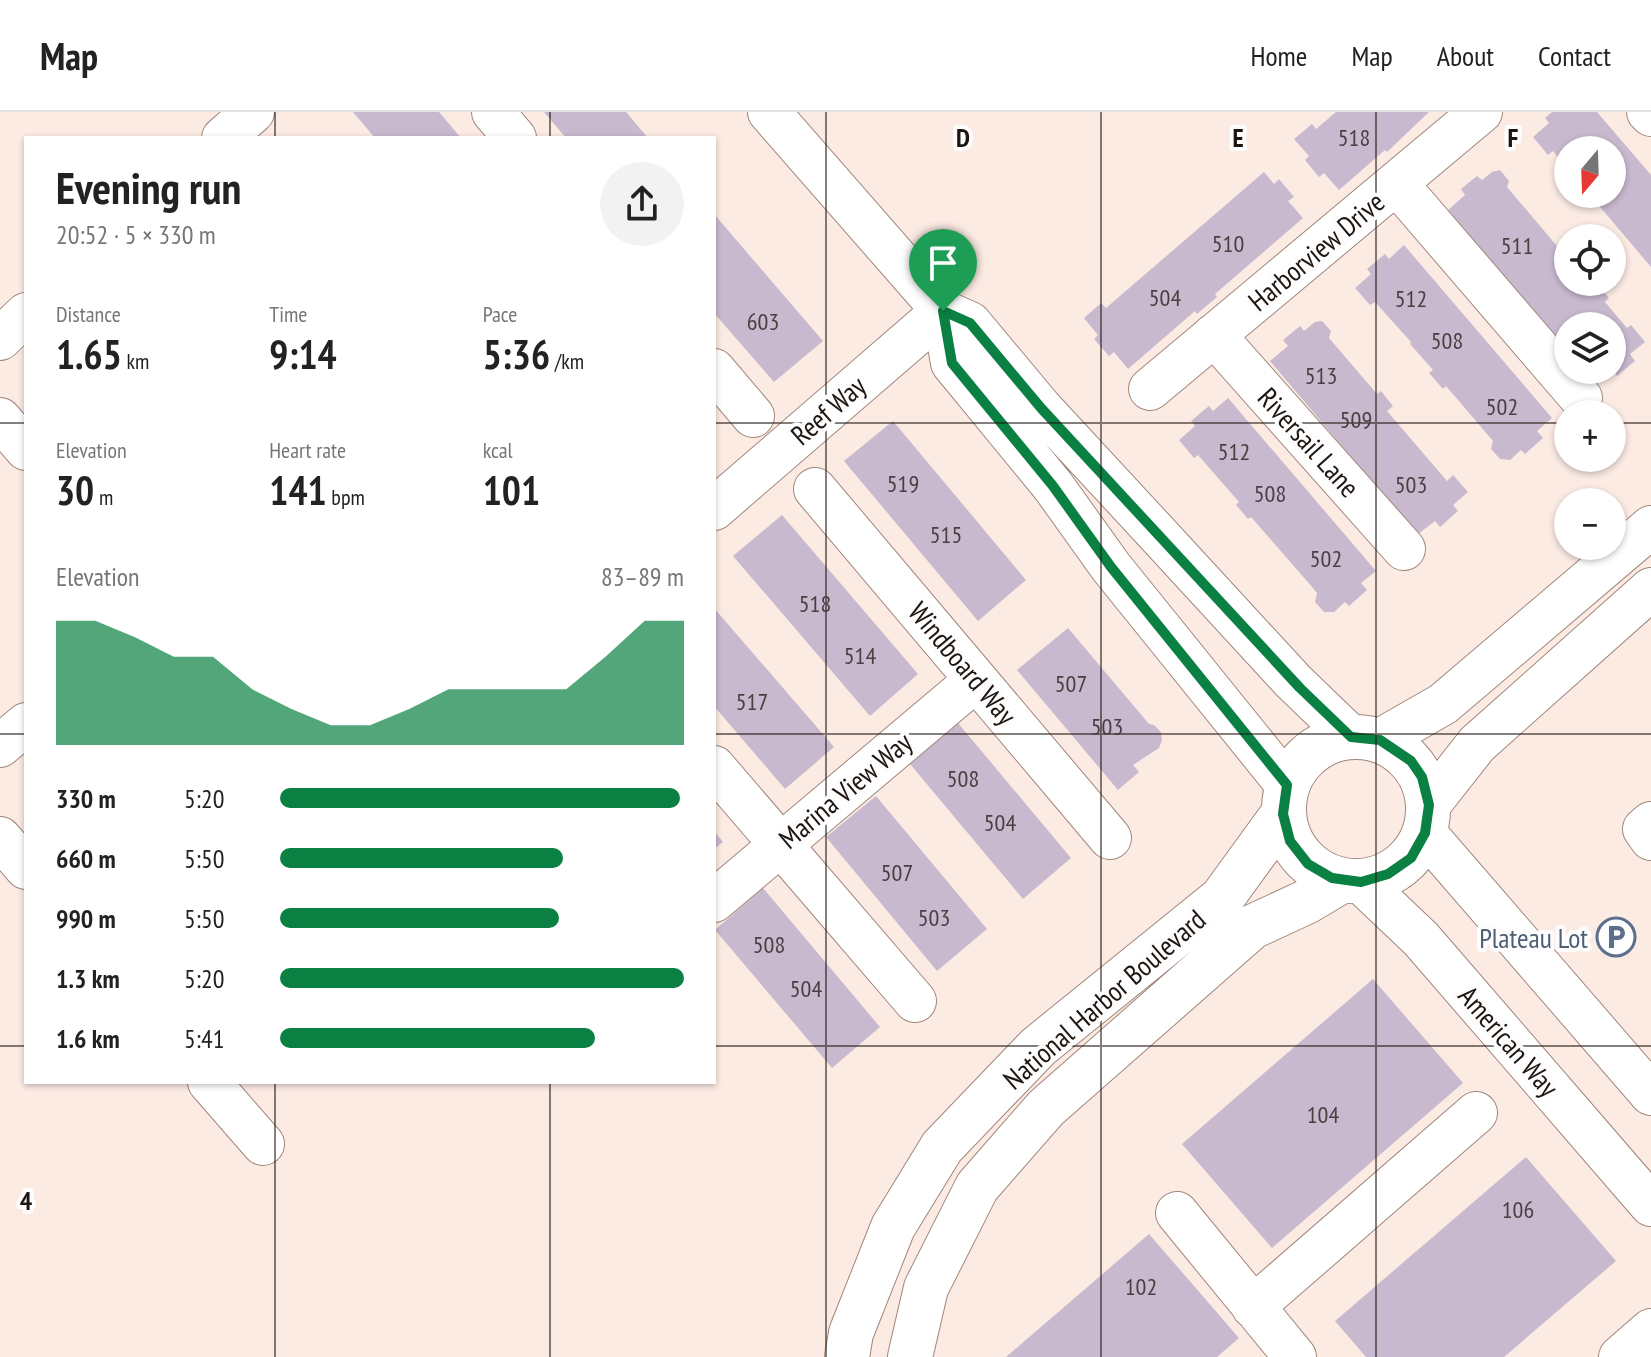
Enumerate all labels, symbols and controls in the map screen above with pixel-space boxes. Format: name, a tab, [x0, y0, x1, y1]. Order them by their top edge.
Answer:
text: Map	[40, 31, 98, 80]
text: Home	[1251, 37, 1307, 74]
text: Map	[1351, 37, 1393, 74]
text: About	[1437, 37, 1494, 74]
text: Contact	[1538, 37, 1611, 74]
text: D	[956, 121, 970, 154]
text: E	[1232, 121, 1244, 154]
text: F	[1508, 121, 1519, 154]
house number: 518	[1338, 122, 1370, 153]
north arrow	[1554, 136, 1626, 208]
map controls	[1554, 136, 1626, 560]
text: Evening run	[56, 159, 241, 216]
button: share	[600, 162, 684, 246]
street label: Harborview Drive	[1240, 183, 1392, 319]
text: 20:52 · 5 × 330 m	[56, 218, 216, 251]
button: locate	[1554, 224, 1626, 296]
house number: 510	[1212, 228, 1244, 259]
pin	[909, 229, 977, 311]
house number: 511	[1501, 230, 1533, 261]
icon: arrive	[921, 241, 965, 285]
house number: 504	[1149, 282, 1181, 313]
house number: 512	[1395, 283, 1427, 314]
text: Distance	[56, 300, 121, 328]
text: Time	[269, 300, 307, 328]
text: Pace	[483, 300, 517, 328]
house number: 603	[747, 306, 779, 337]
button: layers	[1554, 312, 1626, 384]
house number: 508	[1431, 325, 1463, 356]
text: 1.65	[56, 328, 122, 380]
text: 9:14	[269, 328, 337, 380]
text: 5:36	[483, 328, 550, 380]
text: km	[122, 347, 149, 375]
text: /km	[550, 347, 584, 375]
house number: 513	[1305, 360, 1337, 391]
street label: Reef Way	[783, 367, 874, 453]
street label: Riversail Lane	[1250, 379, 1368, 505]
house number: 502	[1486, 391, 1518, 422]
button: +	[1554, 400, 1626, 472]
house number: 509	[1340, 404, 1372, 435]
text: Elevation	[56, 436, 127, 464]
text: Heart rate	[269, 436, 346, 464]
text: kcal	[483, 436, 513, 464]
house number: 512	[1218, 436, 1250, 467]
text: 30	[56, 464, 94, 516]
text: 141	[269, 464, 327, 516]
text: 101	[483, 464, 540, 516]
house number: 519	[887, 468, 919, 499]
house number: 503	[1395, 469, 1427, 500]
house number: 508	[1254, 478, 1286, 509]
text: m	[94, 483, 113, 511]
text: bpm	[327, 483, 365, 511]
button: −	[1554, 488, 1626, 560]
house number: 515	[930, 519, 962, 550]
house number: 502	[1310, 543, 1342, 574]
text: Elevation	[56, 560, 139, 593]
text: 83–89 m	[601, 560, 684, 593]
house number: 518	[799, 588, 831, 619]
street label: Windboard Way	[901, 594, 1026, 733]
house number: 514	[844, 640, 876, 671]
house number: 507	[1055, 668, 1087, 699]
house number: 517	[736, 686, 768, 717]
house number: 503	[1091, 711, 1123, 742]
street label: Marina View Way	[771, 723, 920, 857]
house number: 508	[947, 763, 979, 794]
text: 330 m	[56, 782, 116, 815]
text: 5:20	[184, 782, 224, 815]
house number: 504	[984, 807, 1016, 838]
text: 660 m	[56, 842, 116, 875]
text: 5:50	[184, 842, 224, 875]
house number: 507	[881, 857, 913, 888]
street label: National Harbor Boulevard	[995, 901, 1213, 1097]
text: 990 m	[56, 902, 116, 935]
text: 5:50	[184, 902, 224, 935]
house number: 503	[918, 902, 950, 933]
parking icon: Plateau Lot	[1595, 916, 1637, 958]
place label: Plateau Lot	[1479, 919, 1588, 956]
house number: 508	[753, 929, 785, 960]
text: 1.3 km	[56, 962, 120, 995]
text: 5:20	[184, 962, 224, 995]
house number: 504	[790, 973, 822, 1004]
street label: American Way	[1451, 978, 1568, 1105]
text: 1.6 km	[56, 1022, 120, 1055]
text: 5:41	[184, 1022, 224, 1055]
house number: 104	[1307, 1099, 1339, 1130]
text: 4	[20, 1184, 33, 1217]
house number: 106	[1502, 1194, 1534, 1225]
house number: 102	[1125, 1271, 1157, 1302]

